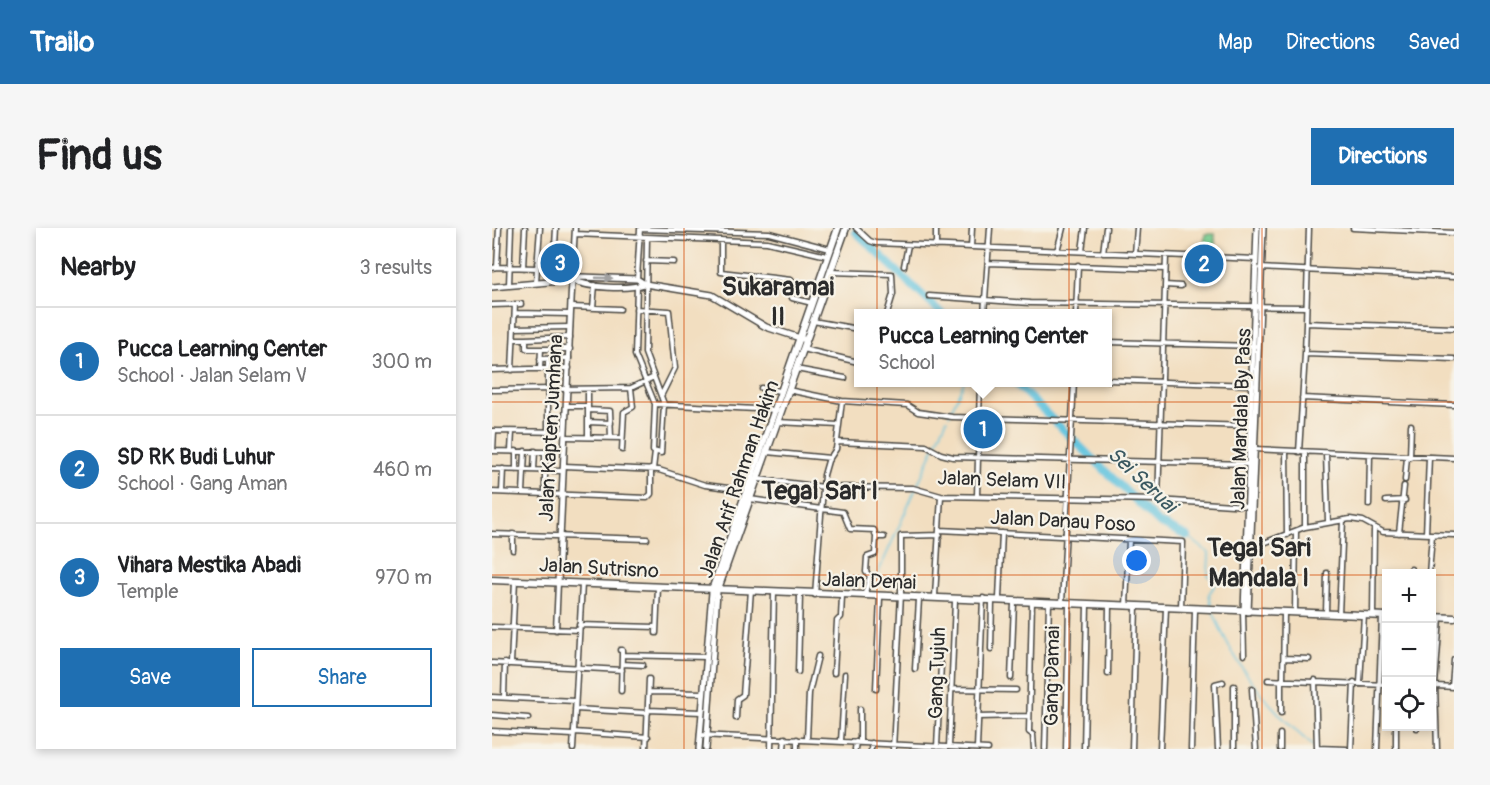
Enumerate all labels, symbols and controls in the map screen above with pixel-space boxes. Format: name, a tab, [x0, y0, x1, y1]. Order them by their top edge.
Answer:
text: Trailo	[30, 25, 94, 60]
text: Map	[1218, 29, 1253, 56]
text: Directions	[1286, 29, 1375, 56]
text: Saved	[1408, 29, 1460, 56]
button: Directions	[1311, 128, 1454, 185]
text: Find us	[36, 130, 162, 182]
pin: 3	[540, 240, 580, 285]
pin: 2	[1184, 242, 1224, 286]
text: Nearby	[60, 251, 136, 283]
text: 3 results	[360, 255, 432, 280]
district label: Sukaramai II	[722, 271, 835, 333]
one-way arrow	[595, 273, 614, 282]
popup	[854, 309, 1112, 387]
text: Pucca Learning Center	[878, 322, 1088, 350]
street label: Jalan Mandala By Pass	[1225, 328, 1257, 510]
street label: Jalan Kapten Jumhana	[534, 334, 568, 522]
text: Pucca Learning Center	[117, 335, 327, 363]
text: 1	[76, 349, 83, 374]
text: 300 m	[371, 349, 432, 374]
text: School	[878, 350, 935, 375]
text: School · Jalan Selam V	[117, 363, 307, 388]
street label: Jalan Arif Rahman Hakim	[693, 377, 785, 581]
pin: 1	[964, 406, 1002, 452]
water label: Sei Seruai	[1102, 441, 1185, 521]
text: SD RK Budi Luhur	[117, 443, 275, 471]
text: 2	[74, 457, 85, 482]
text: 460 m	[373, 457, 432, 482]
street label: Jalan Selam VII	[937, 465, 1067, 495]
text: School · Gang Aman	[117, 471, 288, 496]
district label: Tegal Sari I	[761, 475, 878, 507]
street label: Jalan Danau Poso	[990, 505, 1136, 537]
district label: Tegal Sari Mandala I	[1206, 532, 1311, 594]
your location	[1122, 546, 1151, 575]
text: Vihara Mestika Abadi	[117, 551, 301, 579]
street label: Jalan Sutrisno	[538, 552, 660, 584]
text: 3	[74, 565, 85, 590]
text: 970 m	[375, 565, 432, 590]
street label: Jalan Denai	[821, 567, 917, 595]
map controls	[1382, 569, 1436, 731]
button: +	[1382, 569, 1436, 623]
text: Temple	[117, 579, 178, 604]
button: −	[1382, 623, 1436, 677]
street label: Gang Damai	[1039, 626, 1065, 726]
street label: Gang Tujuh	[923, 627, 951, 719]
button: Save	[60, 648, 240, 707]
button: Share	[252, 648, 432, 707]
button: locate	[1382, 677, 1436, 731]

